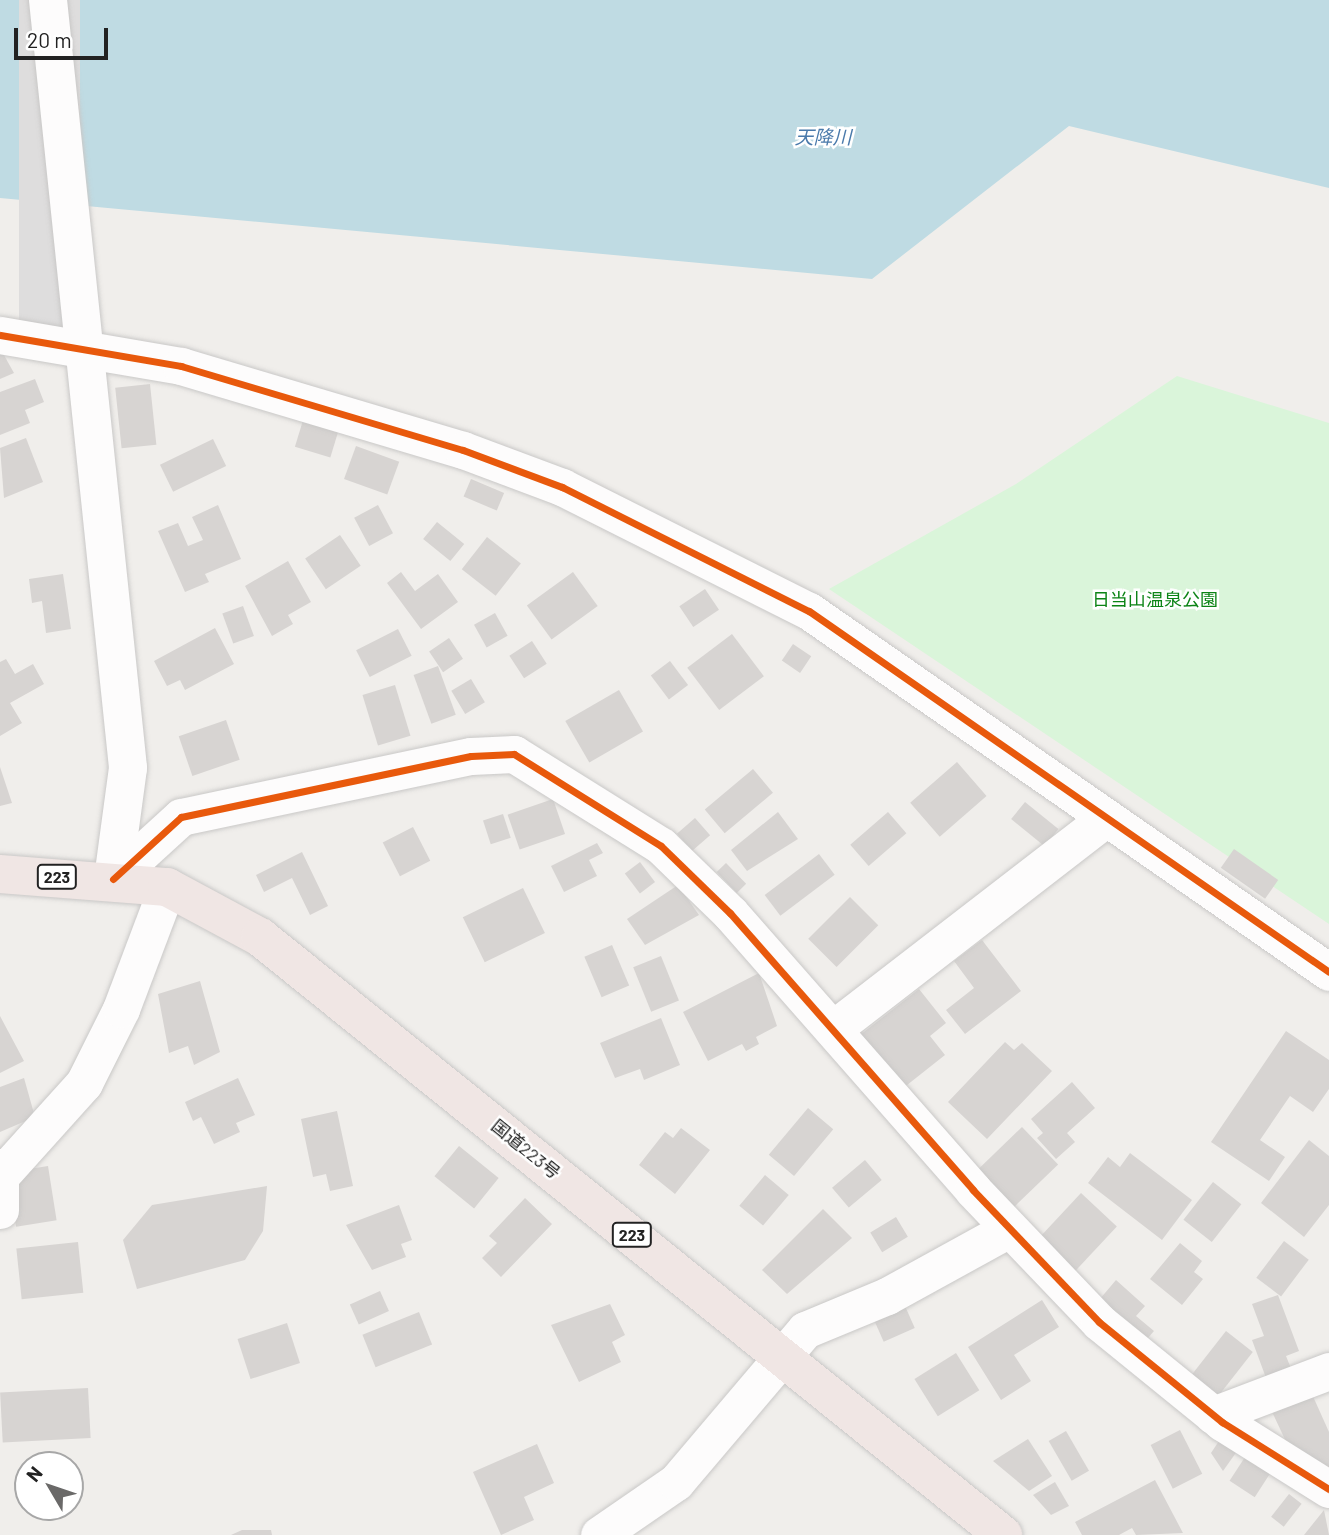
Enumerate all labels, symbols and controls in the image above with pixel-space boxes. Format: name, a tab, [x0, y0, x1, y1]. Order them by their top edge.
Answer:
scale bar	[18, 14, 112, 58]
text: 20 m	[27, 27, 72, 52]
water label: 天降川	[795, 126, 851, 148]
park label: 日当山温泉公園	[1092, 588, 1218, 610]
road number: 223	[36, 864, 78, 890]
street label: 国道223号	[487, 1115, 565, 1183]
road number: 223	[611, 1222, 653, 1247]
north arrow	[14, 1451, 84, 1521]
text: N	[21, 1462, 47, 1486]

